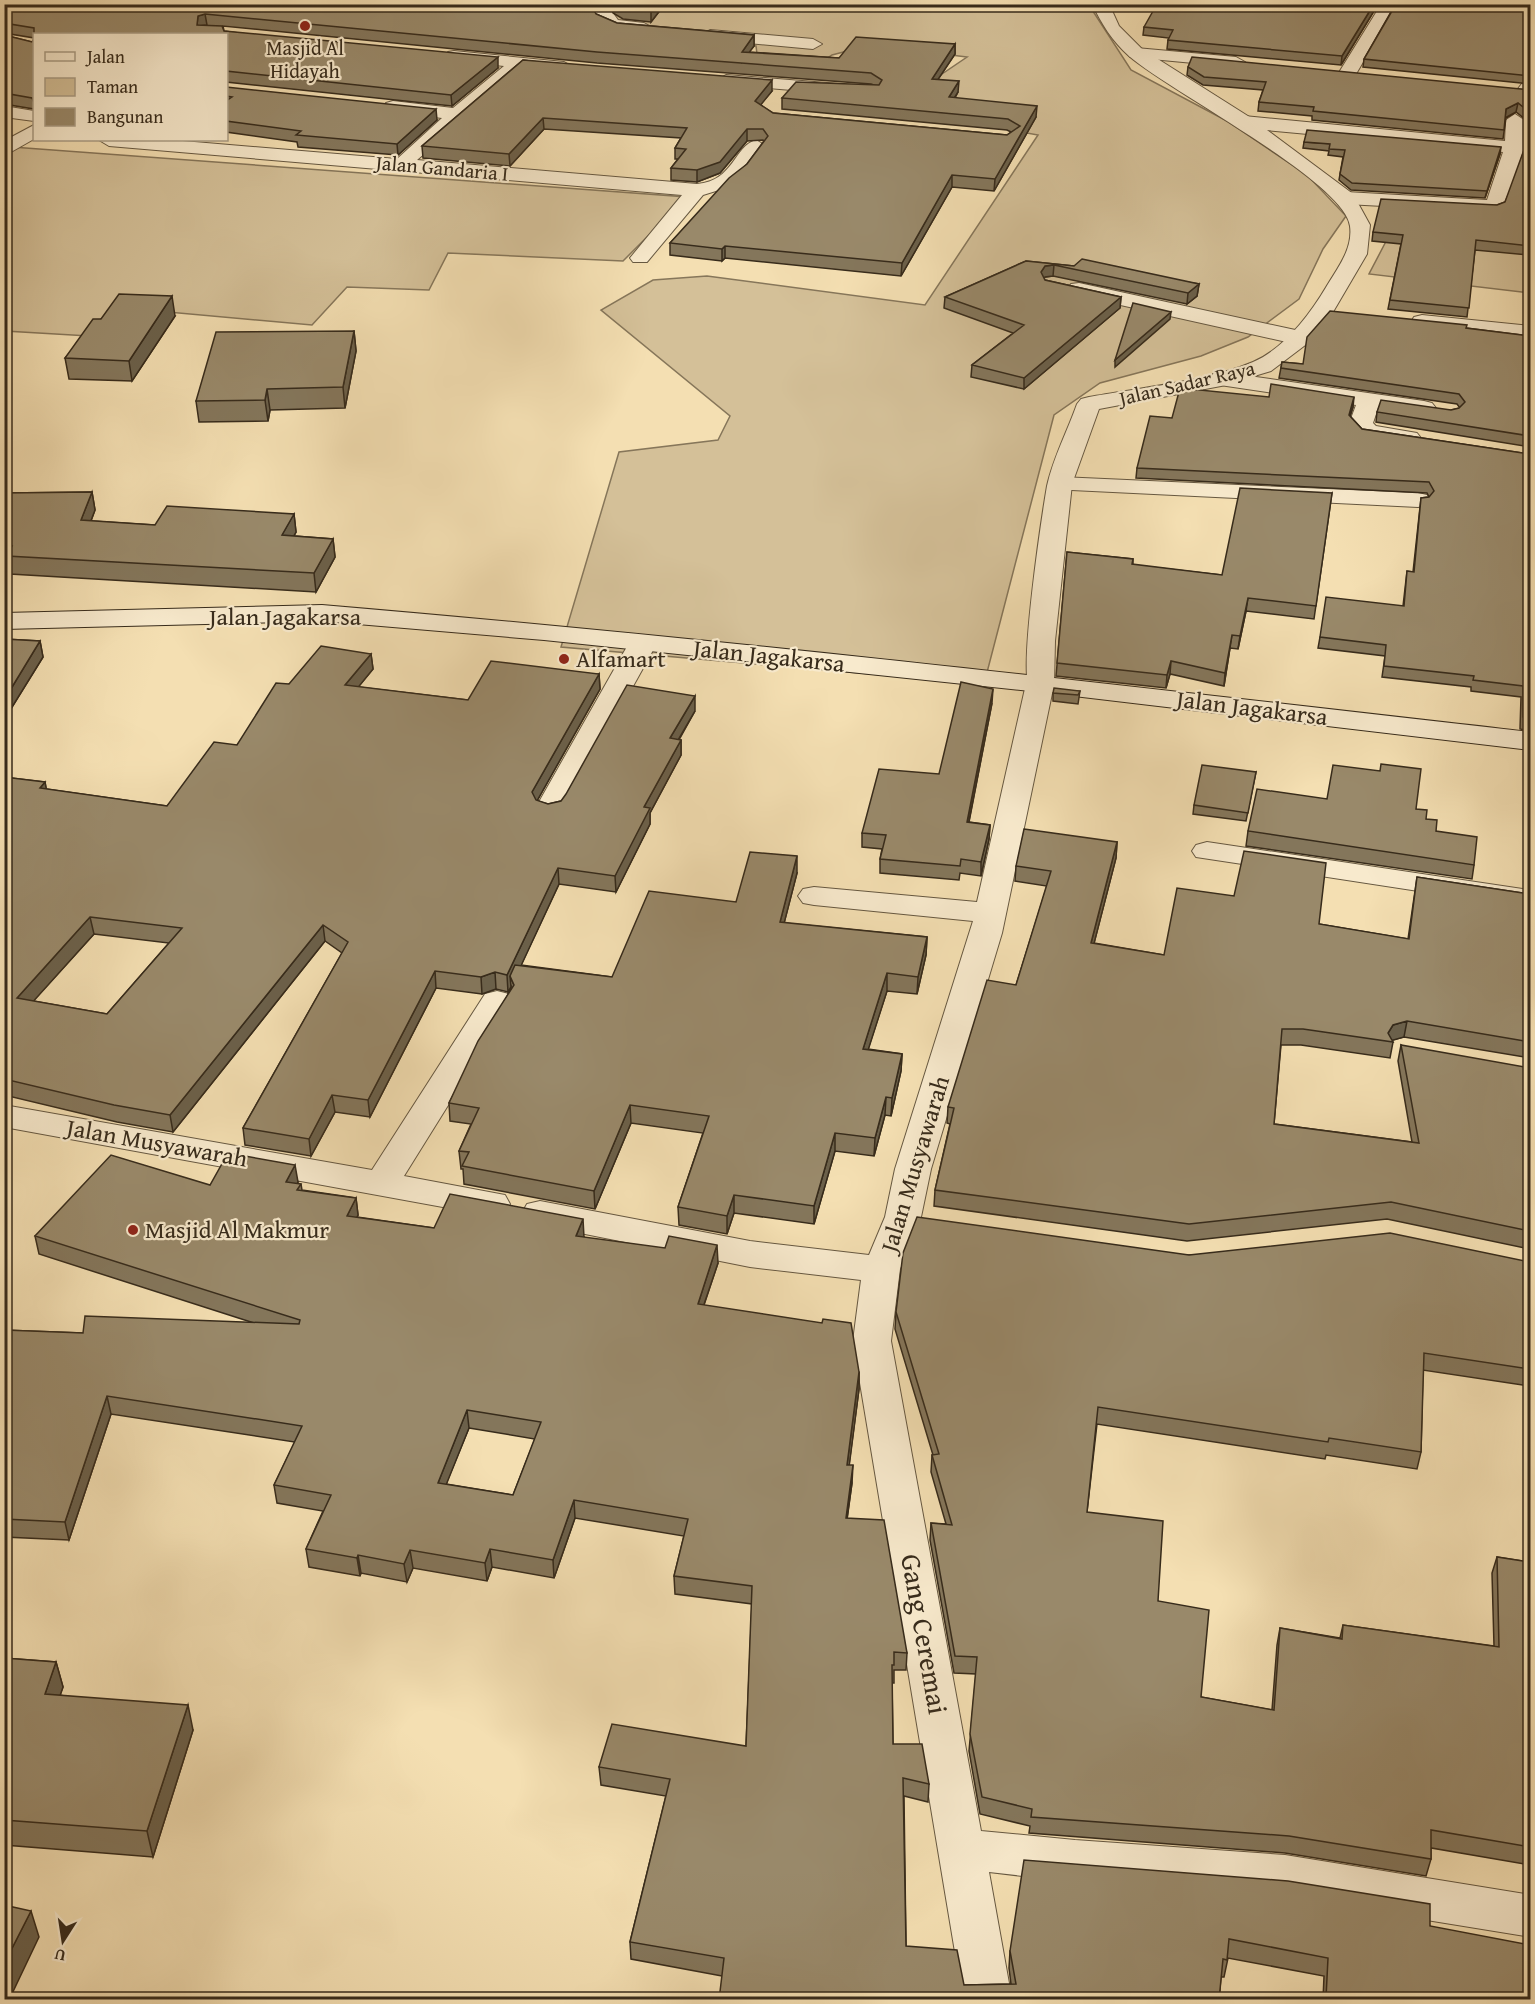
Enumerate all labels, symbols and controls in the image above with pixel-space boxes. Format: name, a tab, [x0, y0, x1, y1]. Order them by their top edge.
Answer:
marker: Masjid Al Hidayah	[298, 19, 312, 33]
legend	[33, 33, 228, 141]
place label: Masjid Al Hidayah	[266, 33, 344, 85]
text: Jalan	[85, 43, 125, 70]
text: Taman	[87, 73, 138, 100]
text: Bangunan	[87, 103, 163, 130]
street label: Jalan Gandaria I	[372, 147, 510, 188]
street label: Jalan Sadar Raya	[1113, 353, 1258, 413]
street label: Jalan Jagakarsa	[206, 599, 362, 634]
street label: Jalan Jagakarsa	[689, 630, 847, 681]
place label: Alfamart	[576, 641, 666, 676]
marker: Alfamart	[557, 652, 571, 666]
street label: Jalan Jagakarsa	[1171, 680, 1330, 734]
street label: Jalan Musyawarah	[870, 1071, 958, 1259]
street label: Jalan Musyawarah	[61, 1109, 251, 1176]
place label: Masjid Al Makmur	[145, 1212, 329, 1247]
marker: Masjid Al Makmur	[126, 1223, 140, 1237]
street label: Gang Ceremai	[891, 1551, 960, 1717]
north arrow	[33, 1911, 93, 1971]
text: U	[52, 1943, 68, 1969]

